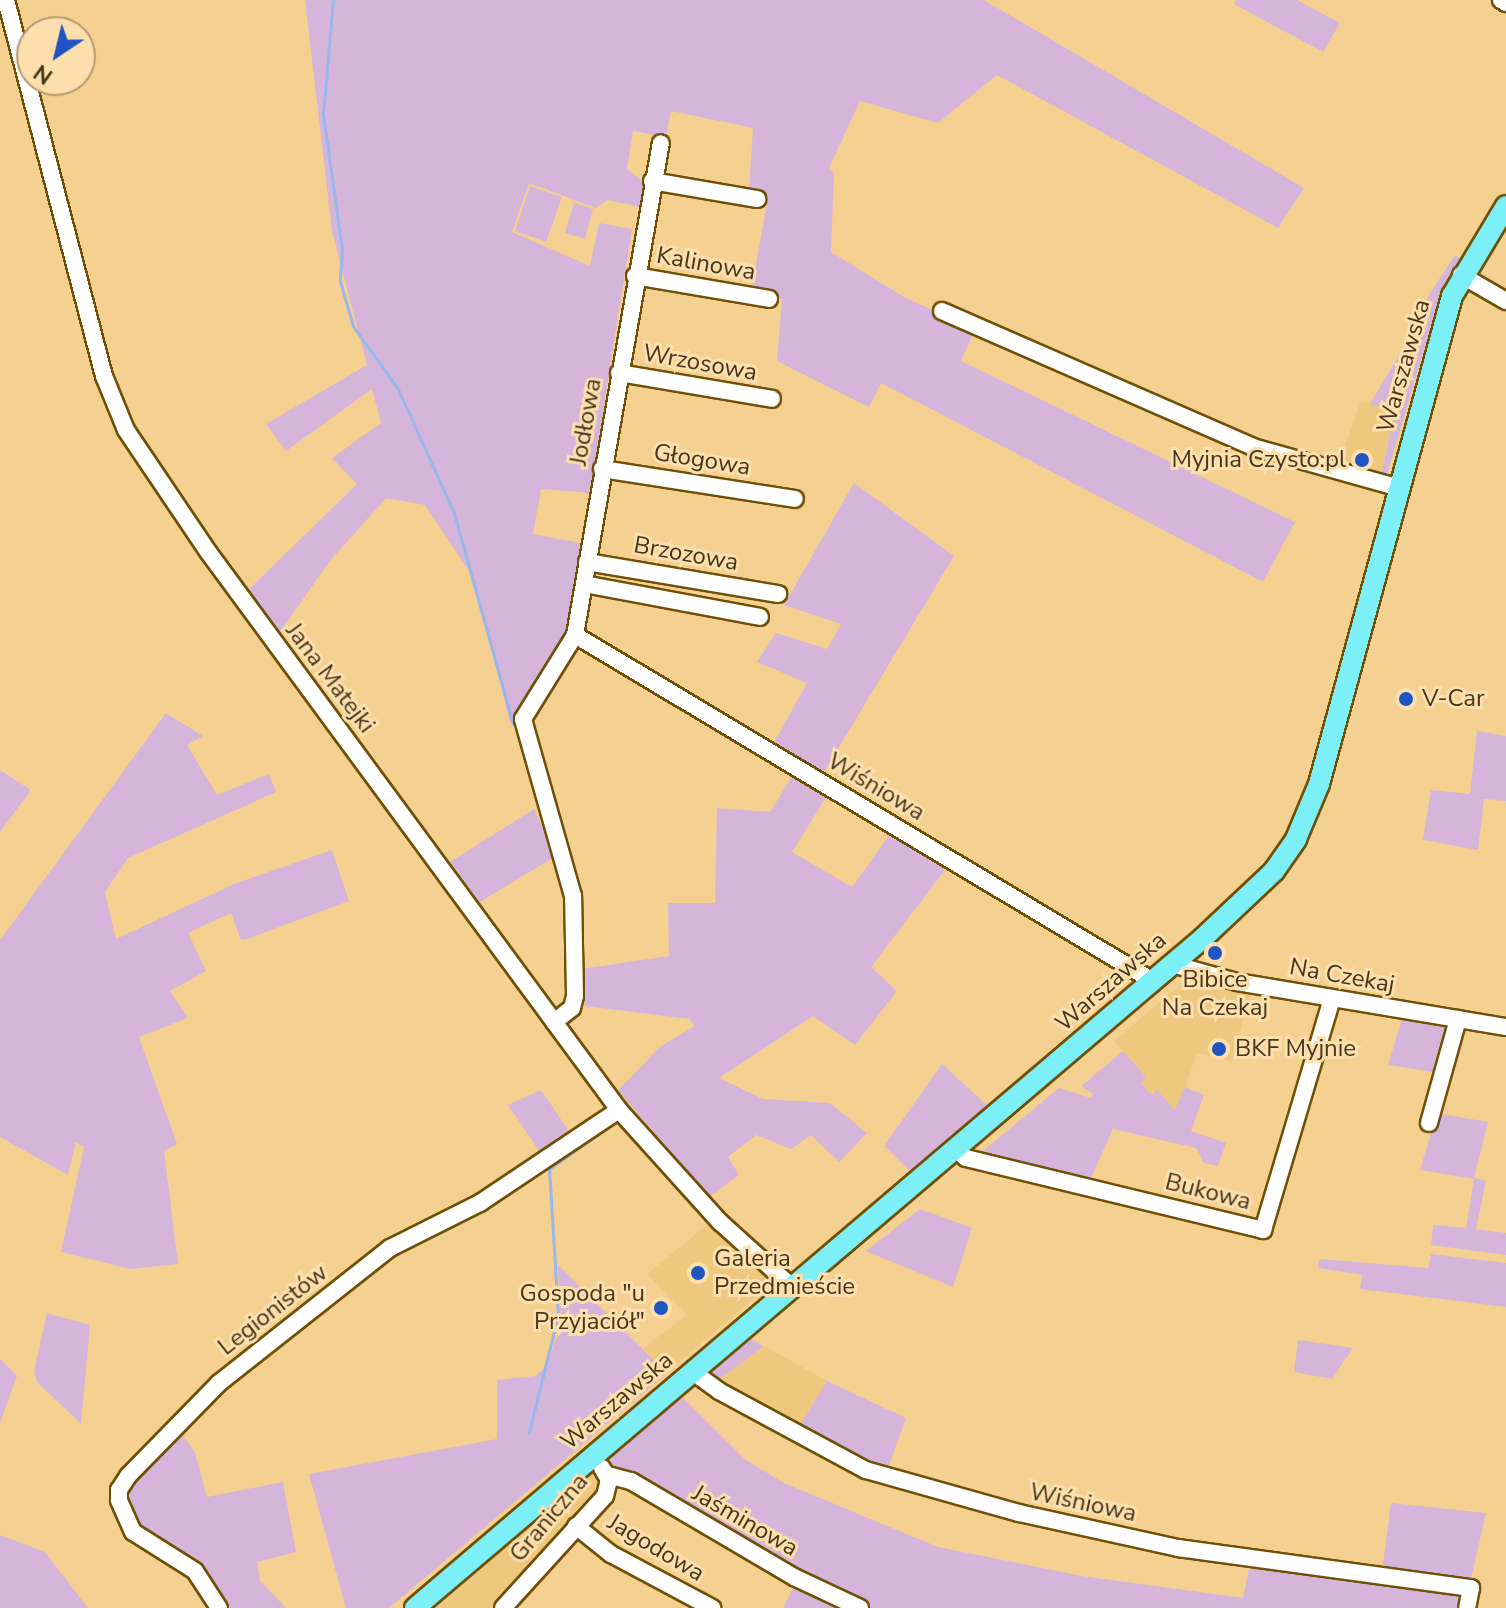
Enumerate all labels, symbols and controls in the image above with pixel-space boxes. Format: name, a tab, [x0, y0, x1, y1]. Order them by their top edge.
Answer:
north arrow	[16, 16, 96, 96]
text: N	[28, 57, 59, 91]
street label: Kalinowa	[654, 241, 758, 287]
street label: Warszawska	[1371, 296, 1437, 436]
street label: Wrzosowa	[641, 339, 759, 387]
street label: Jodłowa	[564, 376, 608, 468]
street label: Głogowa	[652, 438, 752, 482]
place label: Myjnia Czysto.pl	[1171, 446, 1346, 474]
marker: Myjnia Czysto.pl	[1353, 451, 1371, 469]
street label: Brzozowa	[631, 531, 741, 577]
street label: Jana Matejki	[279, 617, 381, 739]
place label: V-Car	[1422, 685, 1485, 713]
marker: V-Car	[1397, 690, 1415, 708]
street label: Wiśniowa	[822, 747, 930, 827]
street label: Warszawska	[1050, 926, 1172, 1038]
marker: Bibice Na Czekaj	[1206, 944, 1224, 962]
street label: Na Czekaj	[1287, 953, 1397, 999]
place label: Bibice Na Czekaj	[1162, 966, 1268, 1022]
place label: BKF Myjnie	[1235, 1035, 1356, 1063]
marker: BKF Myjnie	[1210, 1040, 1228, 1058]
street label: Bukowa	[1162, 1167, 1254, 1217]
place label: Galeria Przedmieście	[714, 1245, 855, 1301]
street label: Legionistów	[213, 1258, 333, 1362]
marker: Galeria Przedmieście	[689, 1264, 707, 1282]
place label: Gospoda "u Przyjaciół"	[520, 1280, 645, 1336]
marker: Gospoda "u Przyjaciół"	[652, 1299, 670, 1317]
street label: Warszawska	[555, 1346, 679, 1456]
street label: Graniczna	[504, 1468, 594, 1568]
street label: Wiśniowa	[1027, 1478, 1139, 1528]
street label: Jaśminowa	[687, 1479, 803, 1563]
street label: Jagodowa	[602, 1508, 710, 1588]

